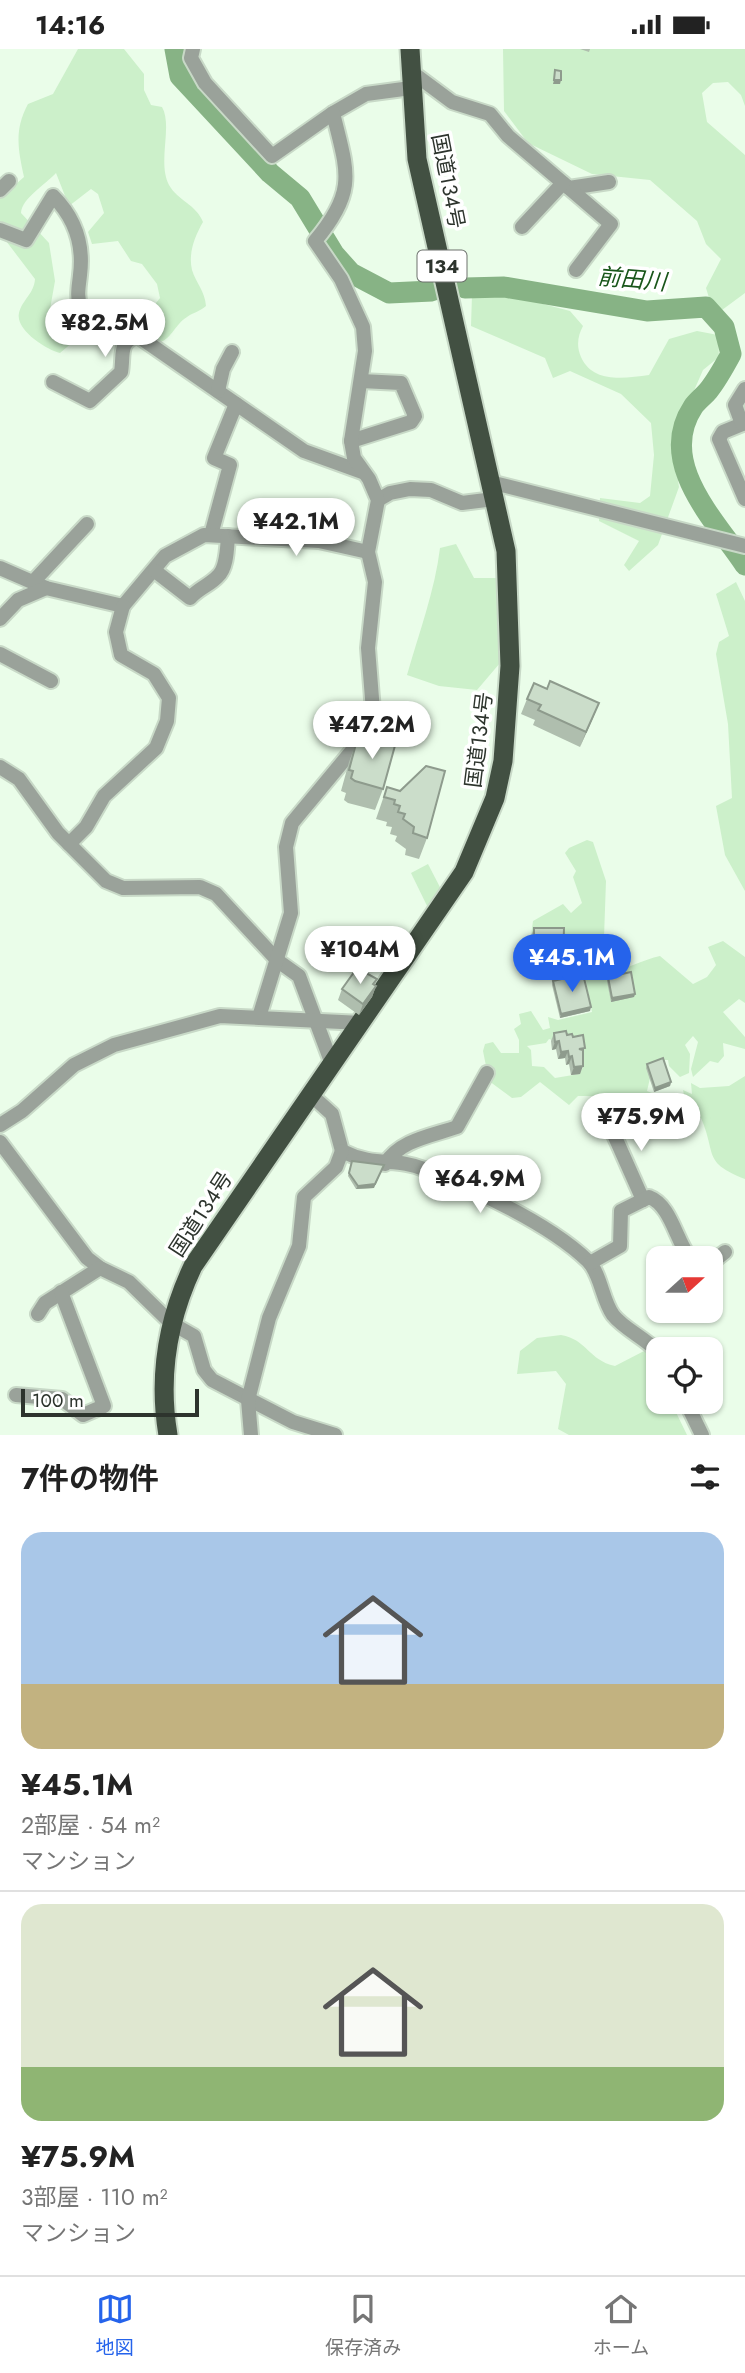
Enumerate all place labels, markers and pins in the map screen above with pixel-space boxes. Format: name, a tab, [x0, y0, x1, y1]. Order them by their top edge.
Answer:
pin: ¥82.5M	[48, 299, 162, 359]
pin: ¥42.1M	[239, 498, 353, 558]
pin: ¥47.2M	[315, 701, 429, 761]
pin: ¥104M	[311, 927, 409, 986]
pin: ¥45.1M	[515, 935, 629, 994]
pin: ¥75.9M	[584, 1093, 698, 1153]
pin: ¥64.9M	[423, 1155, 537, 1215]

